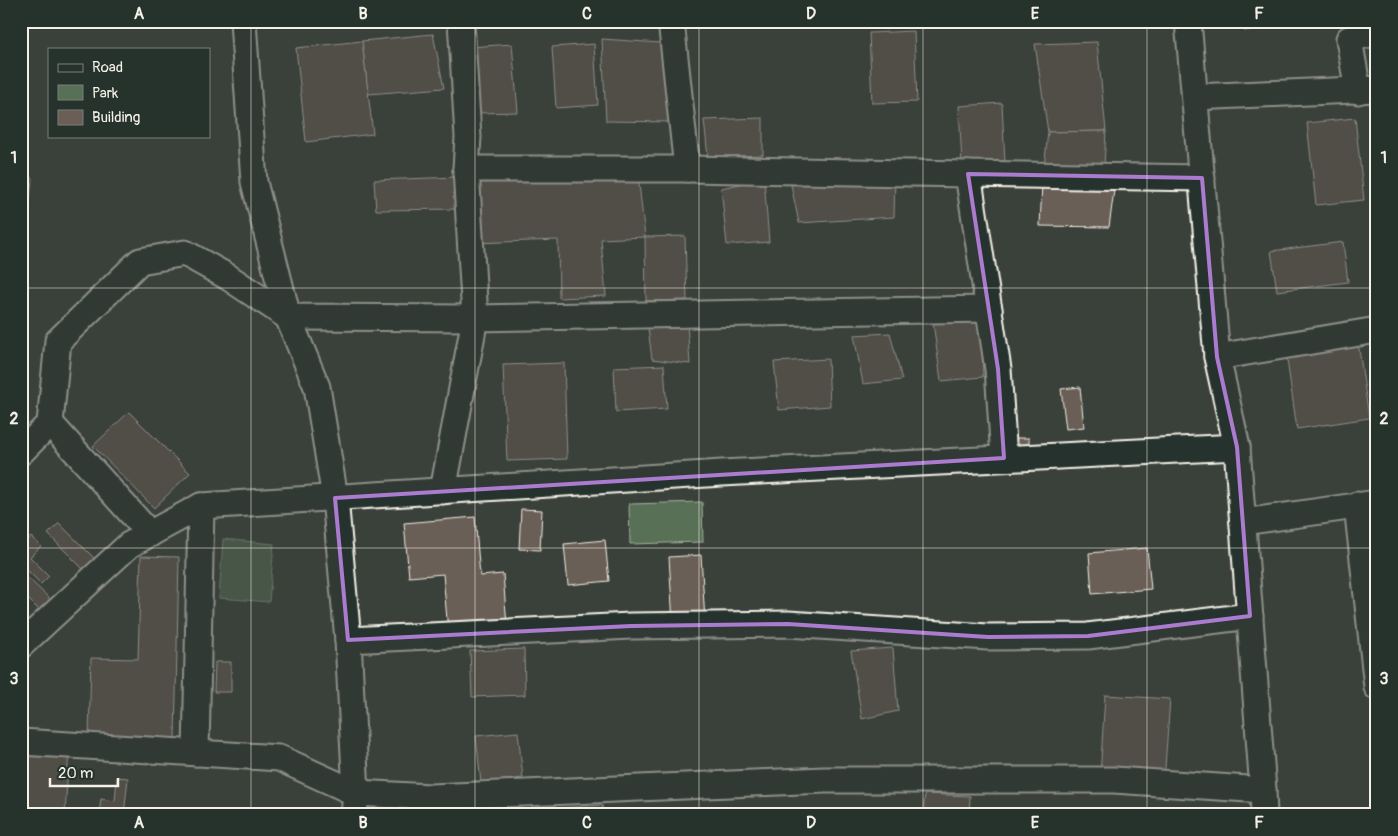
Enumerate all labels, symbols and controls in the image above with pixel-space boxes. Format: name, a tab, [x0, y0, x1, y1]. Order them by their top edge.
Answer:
text: A	[134, 4, 145, 24]
text: B	[358, 4, 368, 24]
text: C	[582, 4, 592, 24]
text: D	[806, 4, 816, 24]
text: E	[1031, 4, 1040, 24]
text: F	[1254, 4, 1264, 24]
legend	[48, 48, 210, 138]
text: Road	[92, 58, 123, 77]
text: Park	[92, 84, 119, 103]
text: Building	[92, 108, 140, 127]
text: 1	[11, 148, 17, 168]
text: 1	[1381, 148, 1387, 168]
text: 2	[10, 409, 19, 429]
text: 2	[1380, 409, 1389, 429]
text: 3	[10, 669, 19, 689]
text: 3	[1380, 669, 1389, 689]
scale bar	[50, 756, 118, 788]
text: 20 m	[58, 764, 93, 783]
text: A	[134, 813, 145, 833]
text: B	[358, 813, 368, 833]
text: C	[582, 813, 592, 833]
text: D	[806, 813, 816, 833]
text: E	[1031, 813, 1040, 833]
text: F	[1254, 813, 1264, 833]

